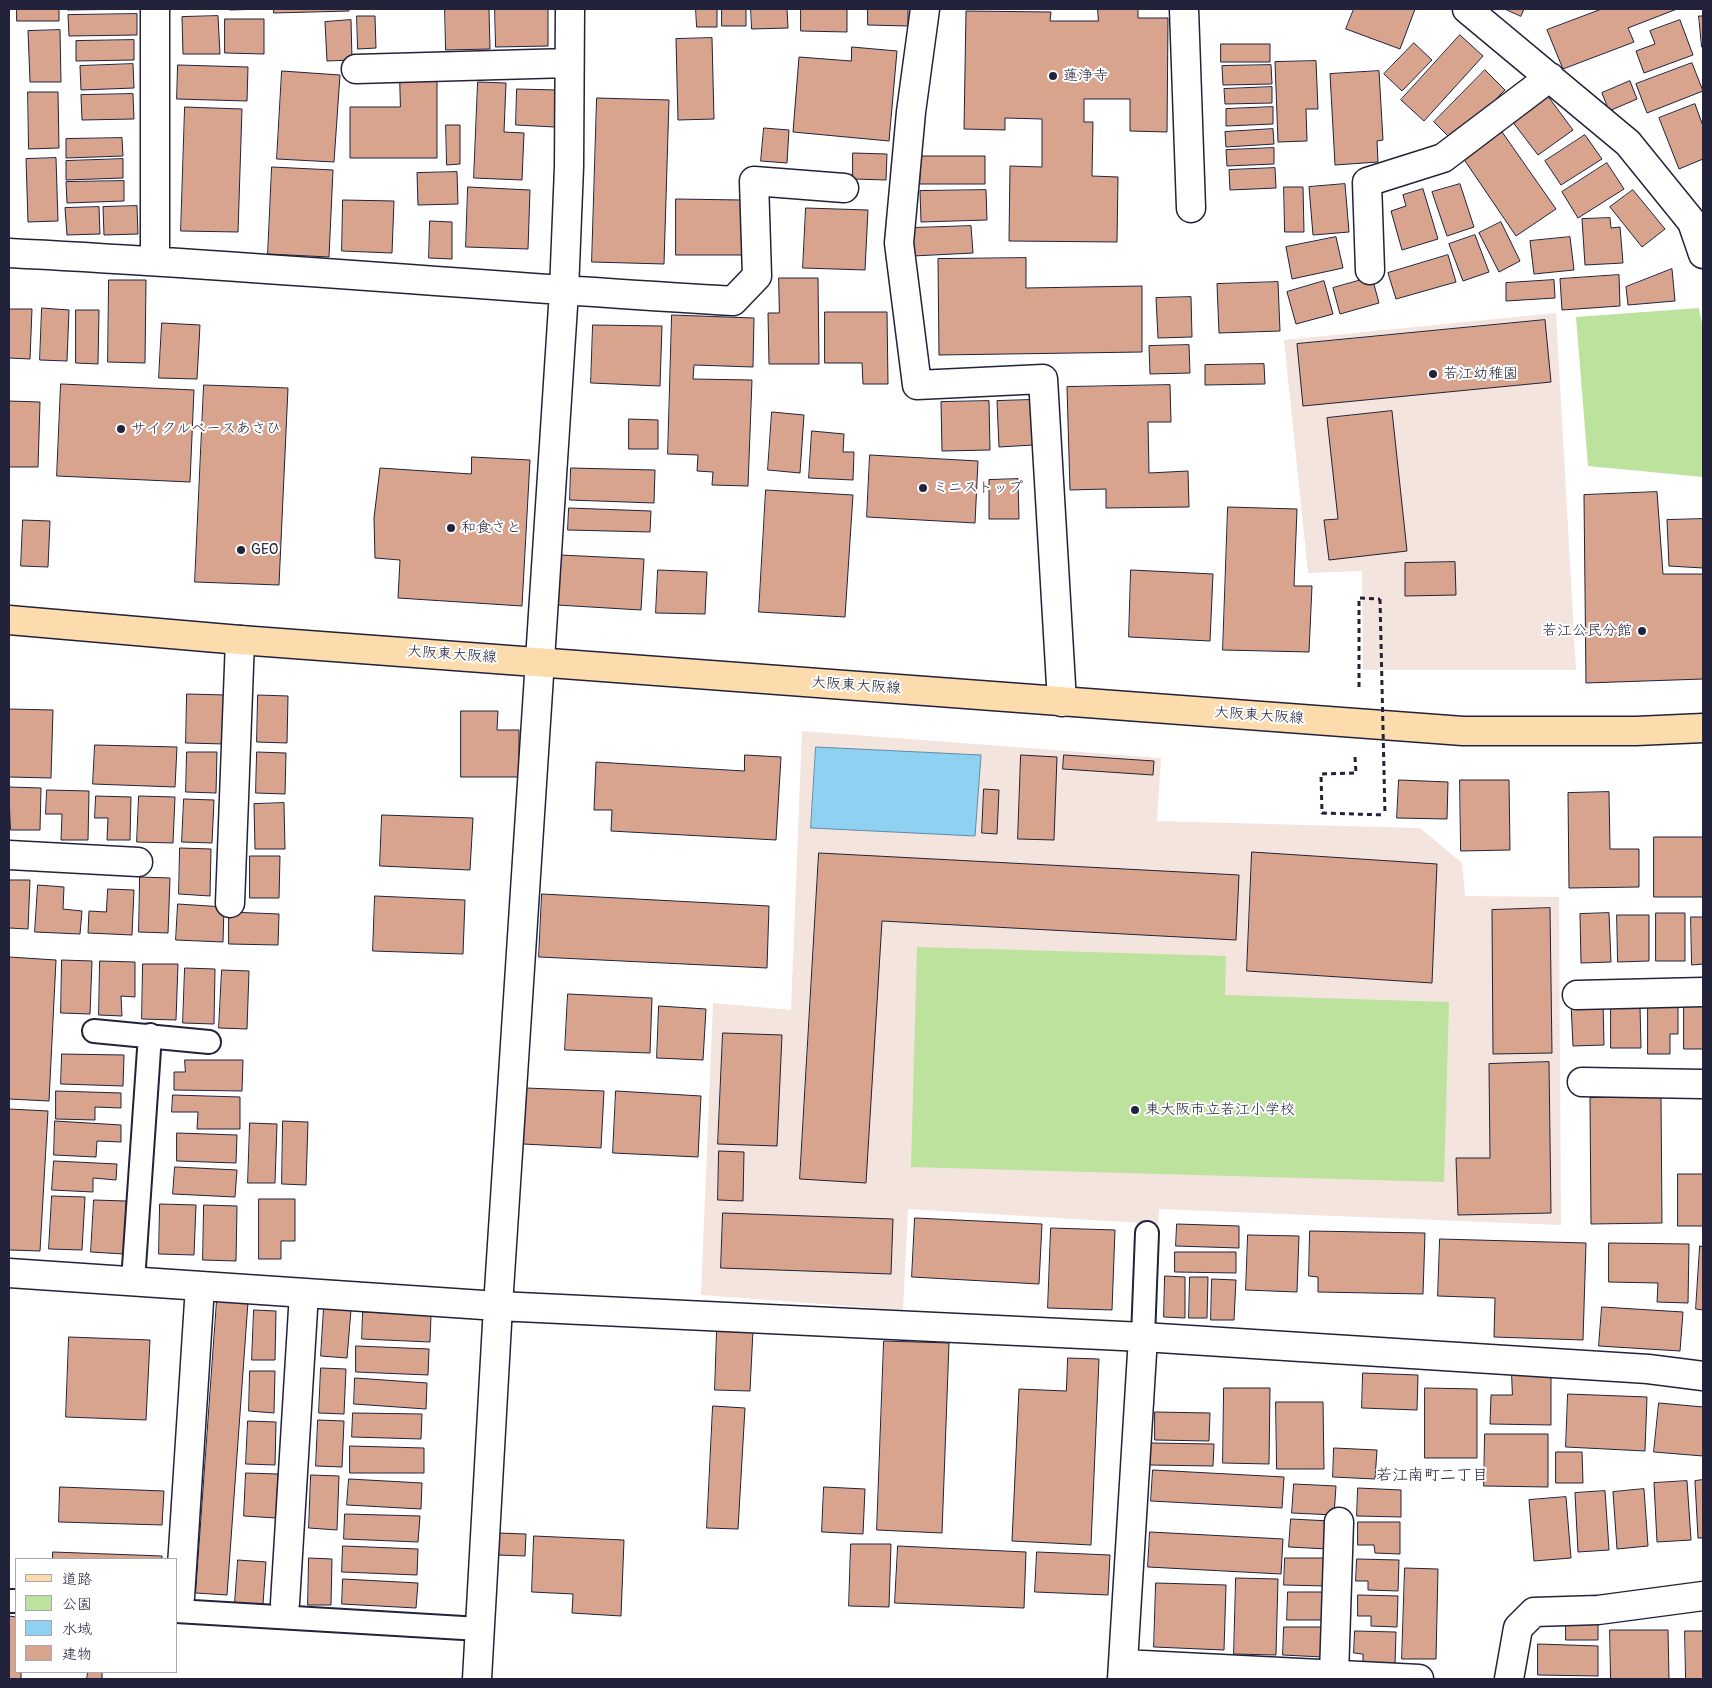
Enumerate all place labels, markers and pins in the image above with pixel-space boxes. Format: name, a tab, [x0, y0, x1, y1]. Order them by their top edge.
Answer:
place label: 蓮浄寺	[1063, 67, 1108, 85]
marker: 蓮浄寺	[1047, 70, 1059, 82]
place label: 若江幼稚園	[1443, 365, 1518, 383]
marker: 若江幼稚園	[1427, 368, 1439, 380]
place label: サイクルベースあさひ	[131, 420, 281, 438]
marker: サイクルベースあさひ	[115, 423, 127, 435]
place label: ミニストップ	[933, 479, 1023, 497]
marker: ミニストップ	[917, 482, 929, 494]
place label: 和食さと	[461, 519, 521, 537]
marker: 和食さと	[445, 522, 457, 534]
place label: GEO	[251, 541, 278, 559]
marker: GEO	[235, 544, 247, 556]
place label: 若江公民分館	[1542, 622, 1632, 640]
marker: 若江公民分館	[1636, 625, 1648, 637]
place label: 東大阪市立若江小学校	[1145, 1101, 1295, 1119]
marker: 東大阪市立若江小学校	[1129, 1104, 1141, 1116]

